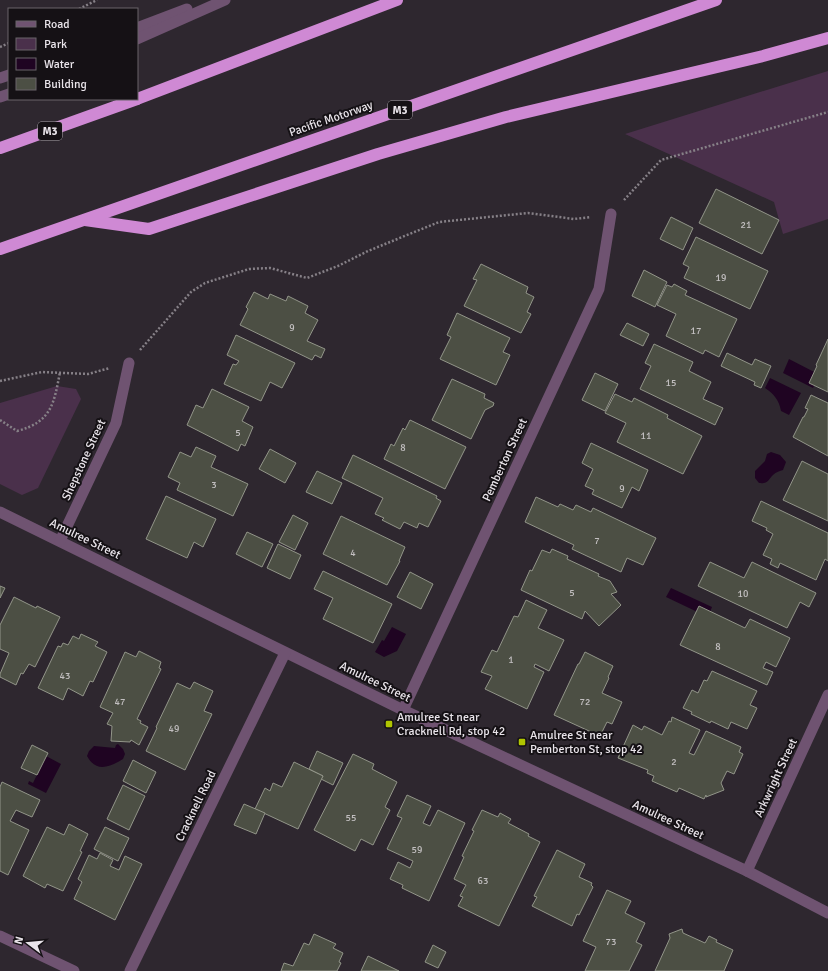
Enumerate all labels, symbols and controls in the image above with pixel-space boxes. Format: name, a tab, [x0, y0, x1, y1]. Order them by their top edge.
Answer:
legend	[8, 8, 138, 100]
text: Road	[44, 17, 70, 32]
text: Park	[44, 37, 67, 52]
text: Water	[44, 57, 75, 72]
text: Building	[44, 77, 87, 92]
street label: Pacific Motorway	[287, 98, 375, 140]
road number: M3	[388, 101, 412, 119]
road number: M3	[38, 122, 62, 140]
house number: 21	[741, 219, 751, 231]
house number: 19	[716, 272, 726, 284]
house number: 9	[289, 322, 295, 334]
house number: 17	[691, 325, 701, 337]
house number: 15	[666, 377, 676, 389]
street label: Pemberton Street	[479, 416, 531, 504]
street label: Shepstone Street	[59, 417, 109, 503]
house number: 5	[235, 427, 241, 439]
house number: 11	[641, 430, 651, 442]
house number: 8	[400, 442, 406, 454]
house number: 3	[211, 479, 217, 491]
house number: 9	[619, 483, 625, 495]
street label: Amulree Street	[47, 515, 123, 563]
house number: 7	[594, 535, 600, 547]
house number: 4	[350, 547, 356, 559]
house number: 5	[569, 587, 575, 599]
house number: 10	[738, 588, 748, 600]
house number: 8	[715, 641, 721, 653]
house number: 1	[508, 654, 514, 666]
street label: Amulree Street	[337, 658, 413, 706]
house number: 43	[60, 670, 70, 682]
house number: 47	[115, 696, 125, 708]
house number: 72	[580, 696, 590, 708]
place label: Amulree St near Cracknell Rd, stop 42	[397, 710, 505, 739]
marker: Amulree St near Cracknell Rd, stop 42	[384, 719, 394, 729]
house number: 49	[169, 723, 179, 735]
place label: Amulree St near Pemberton St, stop 42	[530, 728, 643, 757]
street label: Arkwright Street	[751, 736, 801, 820]
marker: Amulree St near Pemberton St, stop 42	[517, 737, 527, 747]
house number: 2	[671, 756, 677, 768]
street label: Cracknell Road	[172, 768, 220, 844]
street label: Amulree Street	[630, 797, 706, 843]
house number: 55	[346, 812, 356, 824]
house number: 59	[412, 844, 422, 856]
house number: 63	[478, 875, 488, 887]
north arrow	[8, 923, 48, 963]
text: N	[12, 935, 26, 946]
house number: 73	[606, 936, 616, 948]

